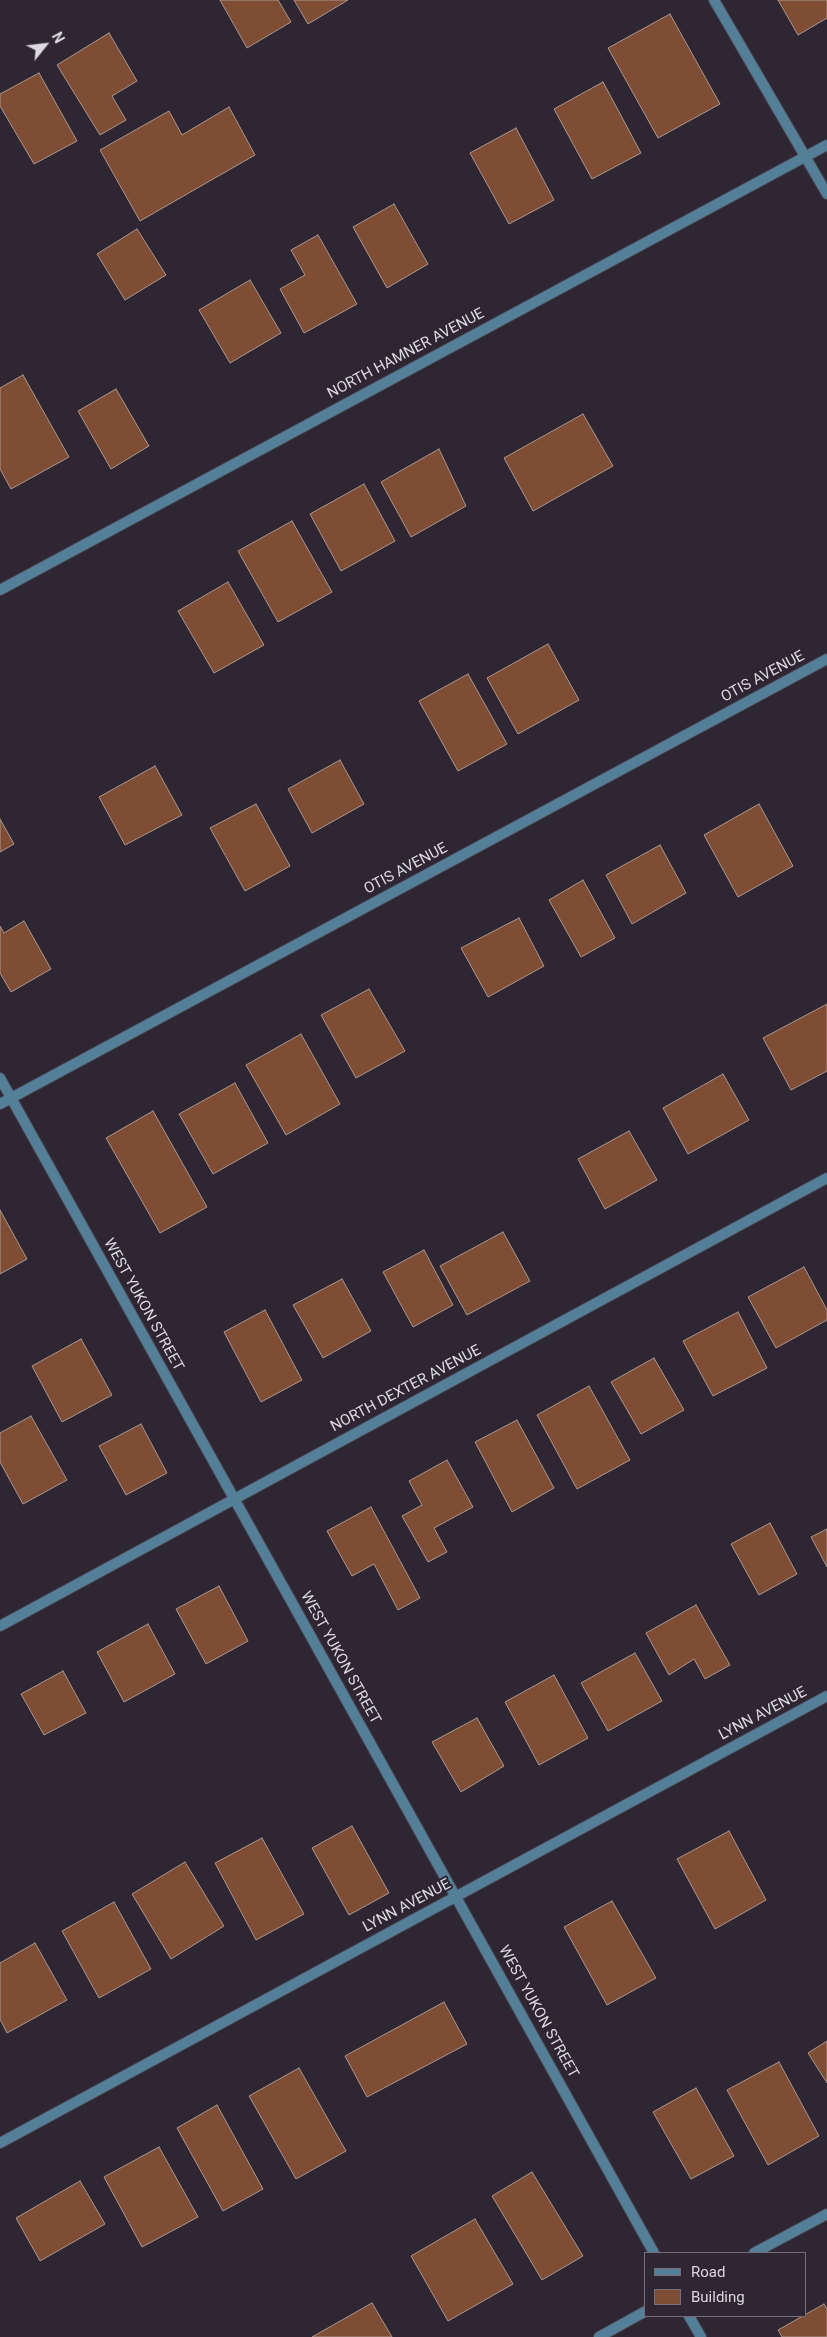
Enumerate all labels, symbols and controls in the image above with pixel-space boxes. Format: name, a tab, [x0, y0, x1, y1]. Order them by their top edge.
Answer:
north arrow	[20, 20, 70, 70]
text: N	[49, 30, 68, 46]
street label: NORTH HAMNER AVENUE	[324, 305, 488, 403]
street label: OTIS AVENUE	[718, 647, 808, 707]
street label: OTIS AVENUE	[361, 839, 451, 899]
street label: WEST YUKON STREET	[99, 1236, 187, 1374]
street label: NORTH DEXTER AVENUE	[328, 1342, 484, 1436]
street label: WEST YUKON STREET	[296, 1589, 384, 1727]
street label: LYNN AVENUE	[716, 1683, 810, 1745]
street label: LYNN AVENUE	[360, 1875, 454, 1937]
street label: WEST YUKON STREET	[494, 1943, 582, 2081]
legend	[644, 2252, 807, 2317]
text: Road	[691, 2263, 725, 2281]
text: Building	[691, 2288, 745, 2306]

